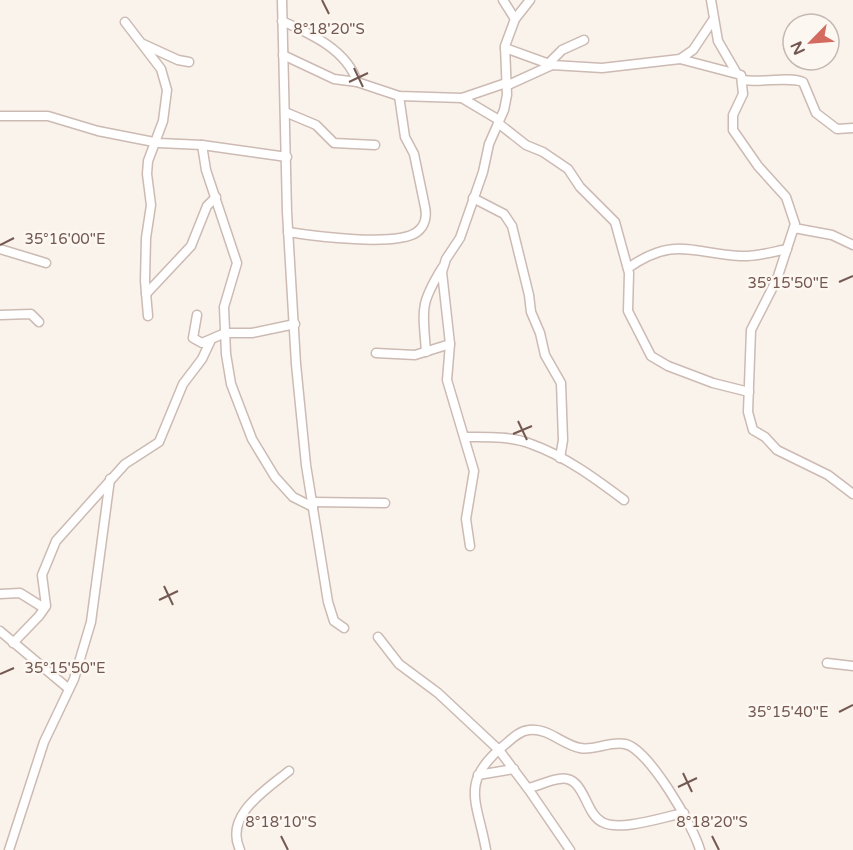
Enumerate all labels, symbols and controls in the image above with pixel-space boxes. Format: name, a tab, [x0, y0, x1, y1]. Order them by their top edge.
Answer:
north arrow	[781, 12, 841, 72]
text: 8°18'20"S	[293, 20, 365, 38]
text: N	[787, 38, 810, 58]
text: 35°16'00"E	[25, 230, 105, 248]
text: 35°15'50"E	[748, 274, 828, 292]
text: 35°15'50"E	[25, 659, 105, 677]
text: 35°15'40"E	[748, 703, 828, 721]
text: 8°18'10"S	[245, 813, 317, 831]
text: 8°18'20"S	[676, 813, 748, 831]

